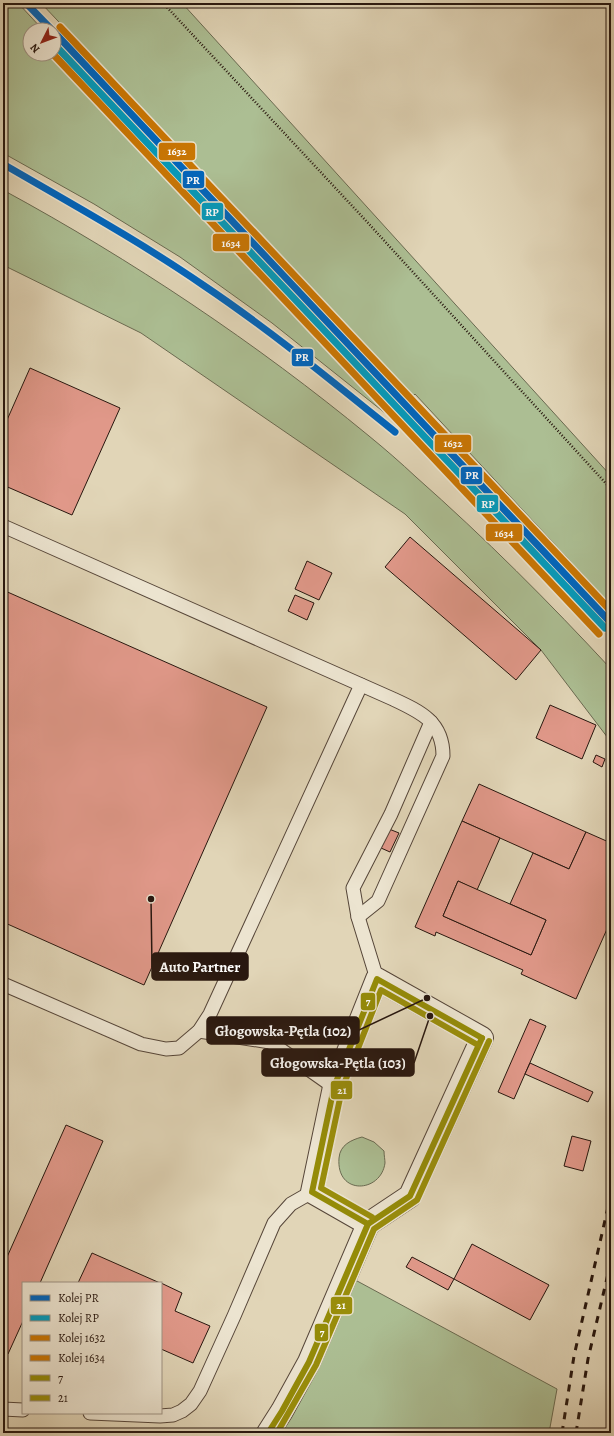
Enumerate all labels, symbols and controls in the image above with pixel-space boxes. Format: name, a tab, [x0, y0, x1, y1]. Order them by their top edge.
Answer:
north arrow	[22, 22, 62, 62]
text: N	[27, 40, 43, 56]
line badge: 1632	[158, 142, 196, 161]
text: 1632	[167, 144, 187, 159]
line badge: PR	[182, 170, 205, 189]
text: PR	[186, 173, 201, 188]
line badge: RP	[201, 202, 224, 221]
text: RP	[205, 205, 219, 220]
line badge: 1634	[212, 233, 250, 252]
text: 1634	[222, 236, 240, 251]
line badge: PR	[291, 348, 314, 367]
text: PR	[295, 350, 310, 365]
line badge: 1632	[434, 434, 472, 453]
text: 1632	[443, 436, 463, 451]
line badge: PR	[460, 466, 483, 485]
text: PR	[465, 468, 480, 483]
line badge: RP	[476, 494, 499, 513]
text: RP	[481, 497, 495, 512]
line badge: 1634	[485, 523, 523, 542]
text: 1634	[495, 526, 513, 541]
callout: Auto Partner	[152, 953, 248, 980]
text: Auto Partner	[159, 957, 240, 977]
line badge: 7	[360, 992, 376, 1011]
text: 7	[366, 994, 371, 1009]
callout: Głogowska-Pętla (102)	[207, 1017, 359, 1044]
text: Głogowska-Pętla (102)	[215, 1021, 351, 1041]
callout: Głogowska-Pętla (103)	[262, 1049, 414, 1076]
text: Głogowska-Pętla (103)	[270, 1053, 406, 1073]
line badge: 21	[330, 1080, 353, 1100]
text: 21	[337, 1083, 347, 1098]
legend	[22, 1282, 162, 1414]
text: Kolej PR	[58, 1290, 99, 1306]
line badge: 21	[330, 1296, 353, 1315]
text: 21	[336, 1298, 346, 1313]
text: Kolej RP	[58, 1310, 99, 1326]
line badge: 7	[314, 1323, 329, 1342]
text: 7	[320, 1325, 325, 1340]
text: Kolej 1632	[58, 1330, 105, 1346]
text: Kolej 1634	[58, 1350, 105, 1366]
text: 7	[58, 1370, 64, 1386]
text: 21	[58, 1390, 68, 1406]

